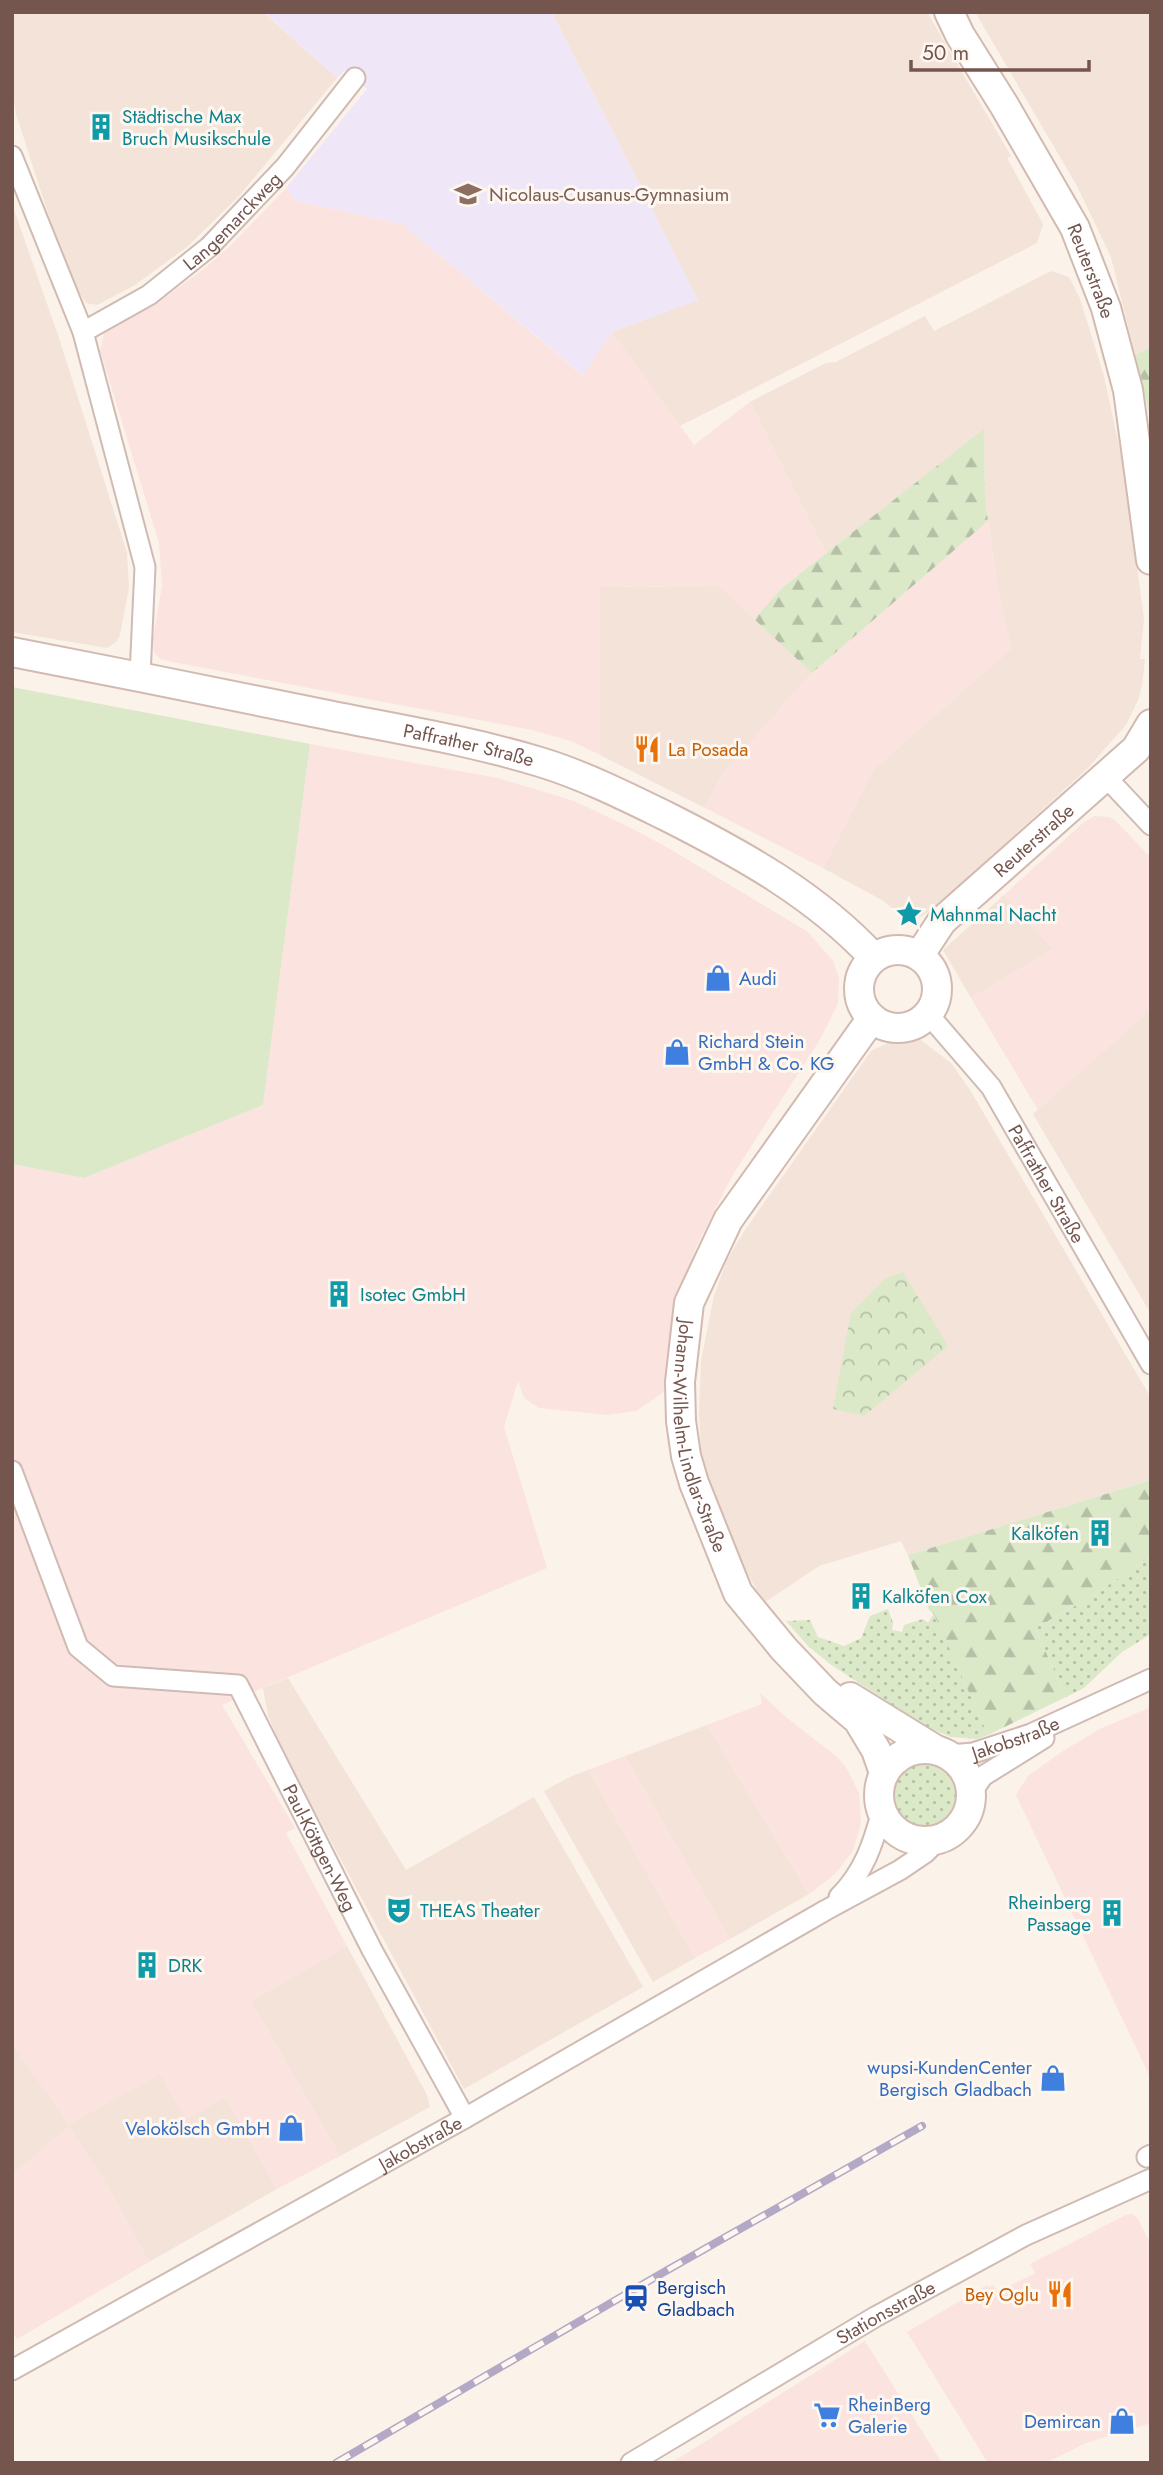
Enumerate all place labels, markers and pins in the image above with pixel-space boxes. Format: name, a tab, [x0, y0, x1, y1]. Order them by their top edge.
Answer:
place label: Städtische Max Bruch Musikschule	[122, 103, 271, 152]
building icon: Städtische Max Bruch Musikschule	[86, 112, 116, 142]
school or university icon: Nicolaus-Cusanus-Gymnasium	[453, 179, 483, 209]
place label: Nicolaus-Cusanus-Gymnasium	[489, 181, 729, 208]
restaurant icon: La Posada	[632, 734, 662, 764]
place label: La Posada	[668, 736, 748, 763]
place icon: Mahnmal Nacht	[894, 899, 924, 929]
place label: Mahnmal Nacht	[930, 901, 1056, 928]
shop icon: Audi	[703, 963, 733, 993]
place label: Audi	[739, 965, 777, 992]
place label: Richard Stein GmbH & Co. KG	[698, 1028, 835, 1077]
shop icon: Richard Stein GmbH & Co. KG	[662, 1037, 692, 1067]
building icon: Isotec GmbH	[324, 1279, 354, 1309]
place label: Isotec GmbH	[360, 1281, 466, 1308]
building icon: Kalköfen	[1085, 1518, 1115, 1548]
place label: Kalköfen	[1011, 1520, 1079, 1547]
building icon: Kalköfen Cox	[846, 1581, 876, 1611]
place label: Kalköfen Cox	[882, 1583, 987, 1610]
place label: Rheinberg Passage	[1008, 1889, 1091, 1938]
theatre icon: THEAS Theater	[384, 1895, 414, 1925]
place label: THEAS Theater	[420, 1897, 541, 1924]
building icon: Rheinberg Passage	[1097, 1898, 1127, 1928]
building icon: DRK	[132, 1950, 162, 1980]
place label: DRK	[168, 1952, 203, 1979]
place label: wupsi-KundenCenter Bergisch Gladbach	[867, 2054, 1032, 2103]
shop icon: wupsi-KundenCenter Bergisch Gladbach	[1038, 2063, 1068, 2093]
shop icon: Velokölsch GmbH	[276, 2113, 306, 2143]
place label: Velokölsch GmbH	[125, 2115, 270, 2142]
place label: Bergisch Gladbach	[657, 2274, 735, 2323]
restaurant icon: Bey Oglu	[1045, 2279, 1075, 2309]
place label: Bey Oglu	[965, 2281, 1039, 2308]
station icon: Bergisch Gladbach	[621, 2283, 651, 2313]
place label: RheinBerg Galerie	[848, 2391, 931, 2440]
supermarket icon: RheinBerg Galerie	[812, 2400, 842, 2430]
shop icon: Demircan	[1107, 2406, 1137, 2436]
place label: Demircan	[1024, 2408, 1101, 2435]

